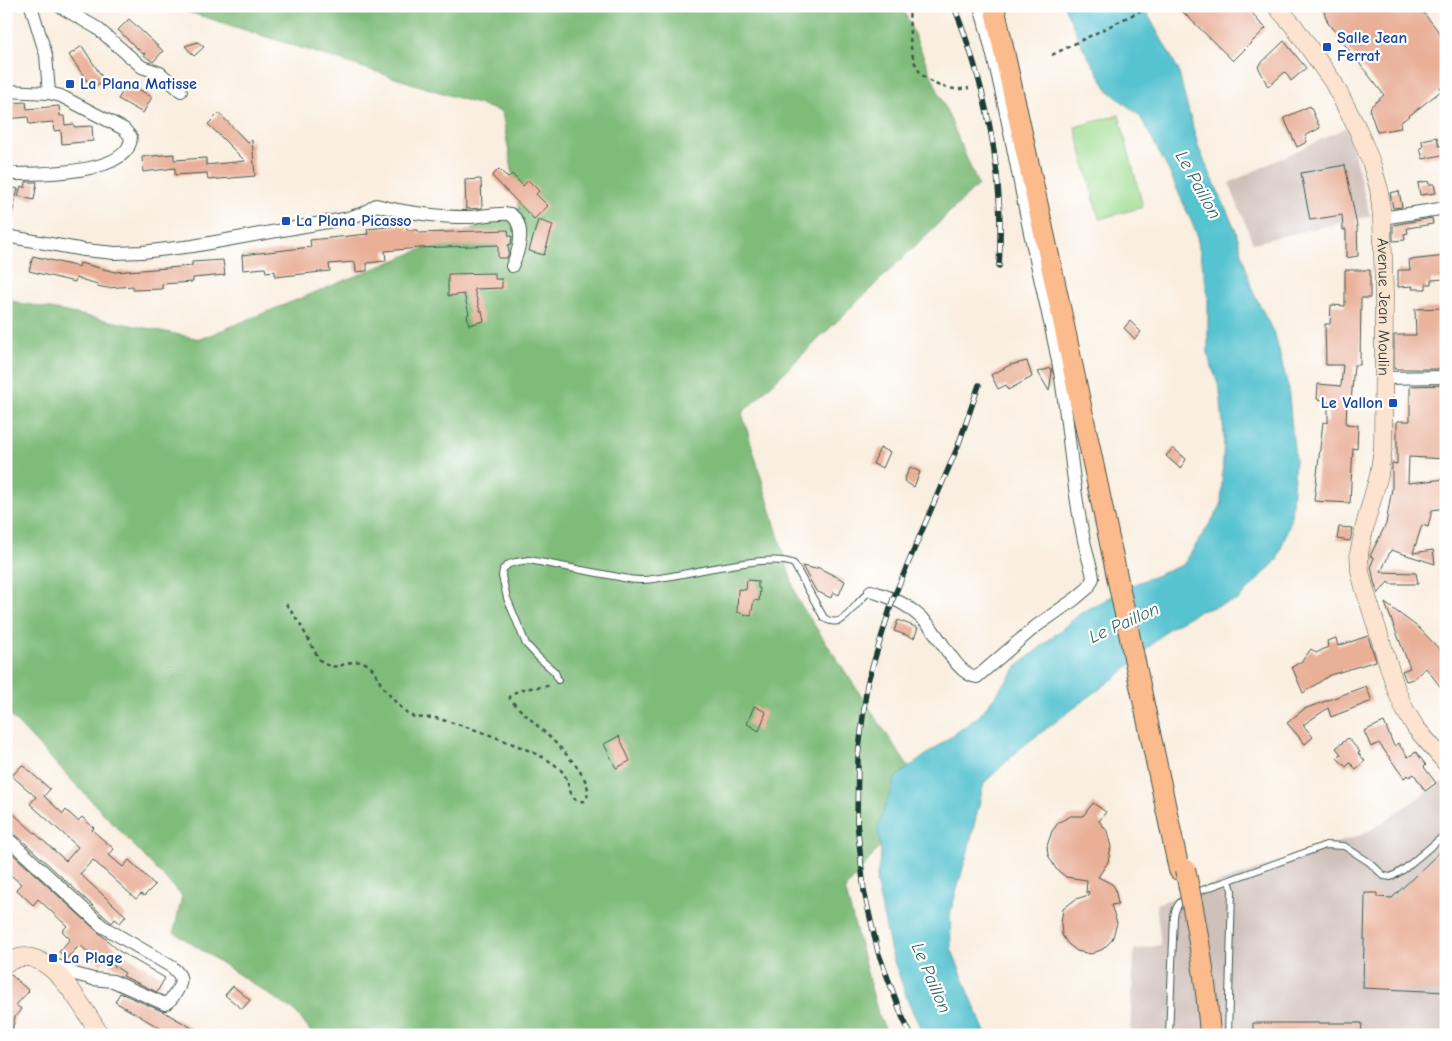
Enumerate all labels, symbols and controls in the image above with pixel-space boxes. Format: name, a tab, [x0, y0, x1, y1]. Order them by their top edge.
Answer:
place label: Salle Jean Ferrat	[1337, 29, 1407, 65]
marker: Salle Jean Ferrat	[1321, 41, 1333, 53]
place label: La Plana Matisse	[80, 75, 197, 93]
marker: La Plana Matisse	[64, 78, 76, 90]
water label: Le Paillon	[1171, 147, 1225, 223]
place label: La Plana Picasso	[296, 212, 412, 230]
marker: La Plana Picasso	[280, 215, 292, 227]
street label: Avenue Jean Moulin	[1374, 238, 1393, 376]
place label: Le Vallon	[1321, 394, 1383, 412]
marker: Le Vallon	[1387, 397, 1399, 409]
water label: Le Paillon	[1086, 598, 1162, 648]
water label: Le Paillon	[907, 940, 955, 1016]
place label: La Plage	[63, 949, 123, 967]
marker: La Plage	[47, 952, 59, 964]

